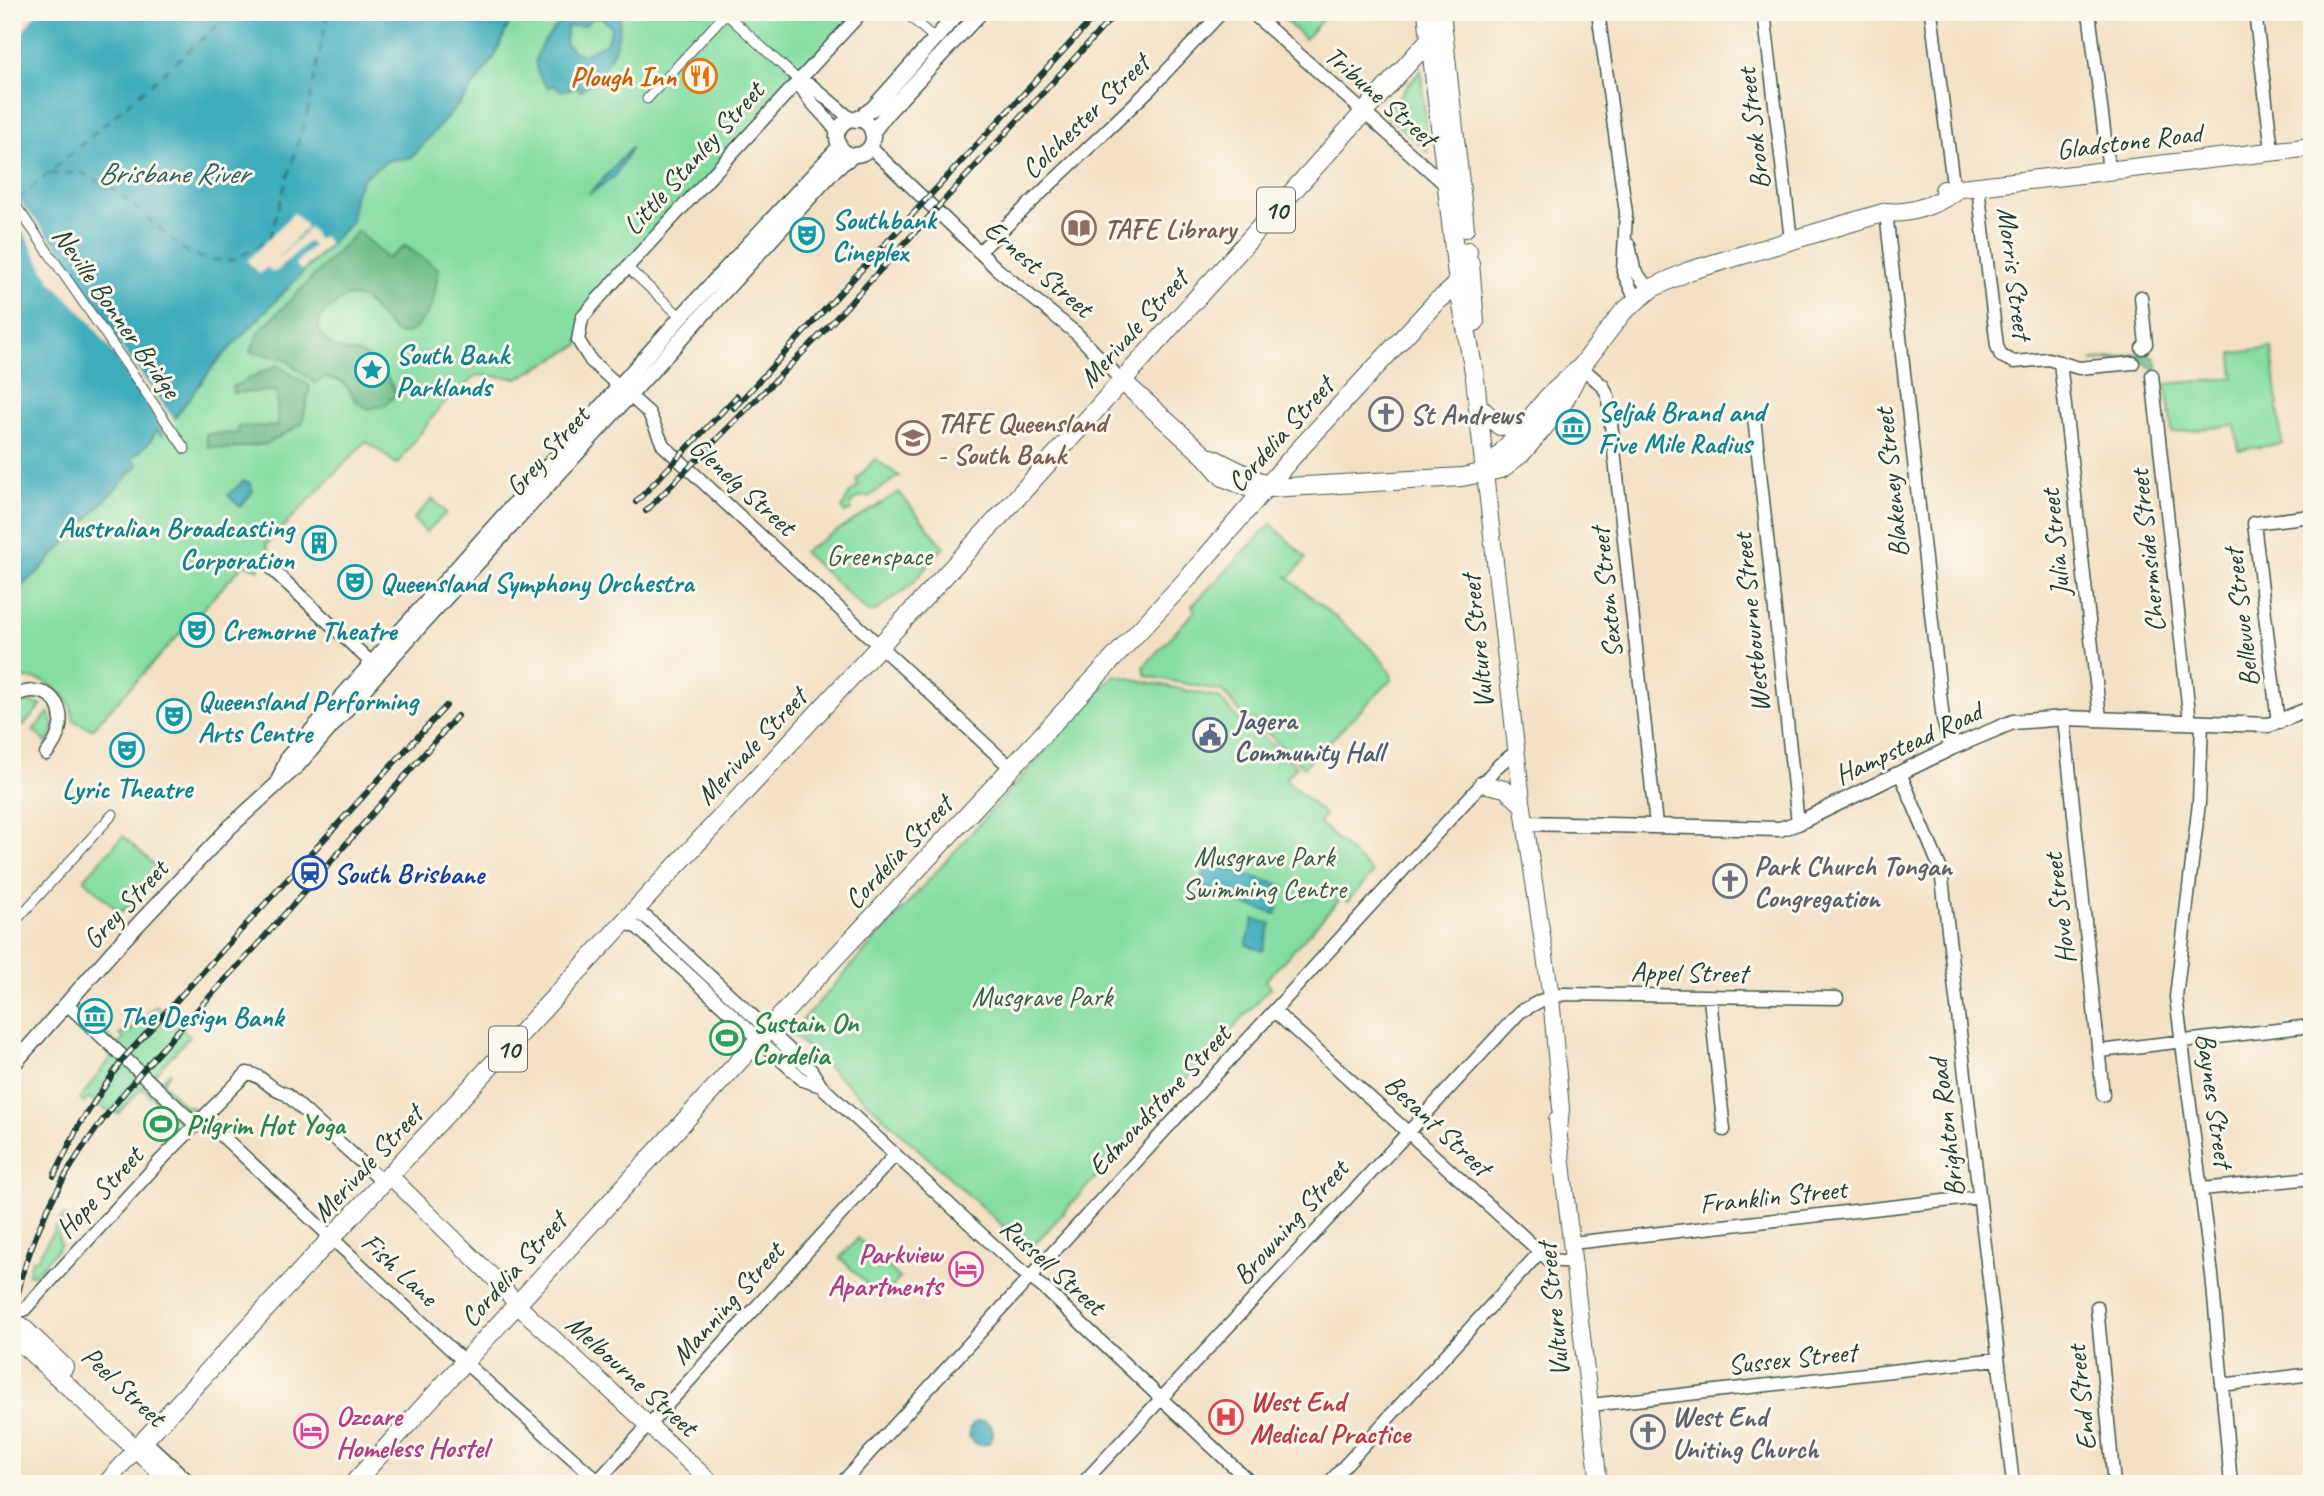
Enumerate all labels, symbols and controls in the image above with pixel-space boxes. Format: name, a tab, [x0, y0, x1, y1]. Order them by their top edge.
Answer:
street label: Tribune Street	[1317, 38, 1447, 157]
street label: Colchester Street	[1013, 43, 1159, 186]
restaurant icon: Plough Inn	[681, 57, 719, 95]
place label: Plough Inn	[570, 59, 677, 94]
street label: Brook Street	[1728, 64, 1778, 192]
street label: Little Stanley Street	[615, 72, 773, 242]
street label: Gladstone Road	[2054, 114, 2208, 167]
water label: Brisbane River	[98, 154, 253, 192]
road number: 10	[1257, 188, 1295, 232]
place label: Southbank Cineplex	[832, 202, 938, 269]
street label: Morris Street	[1990, 205, 2041, 345]
library icon: TAFE Library	[1060, 209, 1098, 247]
street label: Ernest Street	[977, 211, 1103, 326]
place label: TAFE Library	[1104, 211, 1238, 246]
theatre icon: Southbank Cineplex	[788, 216, 826, 254]
street label: Neville Bonner Bridge	[45, 219, 190, 406]
street label: Merivale Street	[1071, 259, 1198, 394]
place label: South Bank Parklands	[396, 337, 511, 404]
place icon: South Bank Parklands	[353, 351, 391, 389]
street label: Cordelia Street	[1219, 366, 1343, 499]
place label: Seljak Brand and Five Mile Radius	[1598, 394, 1769, 461]
church icon: St Andrews	[1367, 395, 1405, 433]
street label: Grey Street	[497, 397, 598, 503]
place label: St Andrews	[1410, 397, 1526, 432]
street label: Blakeney Street	[1865, 404, 1916, 559]
place label: TAFE Queensland - South Bank	[937, 405, 1111, 472]
museum icon: Seljak Brand and Five Mile Radius	[1554, 408, 1592, 446]
school or university icon: TAFE Queensland - South Bank	[894, 419, 932, 457]
street label: Glenelg Street	[682, 429, 806, 545]
street label: Chermside Street	[2121, 465, 2173, 634]
street label: Julia Street	[2032, 485, 2078, 600]
place label: Australian Broadcasting Corporation	[58, 510, 297, 577]
street label: Sexton Street	[1581, 522, 1630, 660]
building icon: Australian Broadcasting Corporation	[300, 524, 338, 562]
street label: Westbourne Street	[1724, 529, 1778, 714]
park label: Greenspace	[826, 538, 933, 573]
street label: Bellevue Street	[2215, 543, 2267, 689]
theatre icon: Queensland Symphony Orchestra	[336, 563, 374, 601]
place label: Queensland Symphony Orchestra	[380, 565, 696, 601]
street label: Vulture Street	[1452, 569, 1501, 711]
theatre icon: Cremorne Theatre	[178, 611, 216, 649]
place label: Cremorne Theatre	[222, 613, 399, 648]
street label: Merivale Street	[688, 678, 816, 812]
place label: Queensland Performing Arts Centre	[198, 683, 420, 750]
street label: Hampstead Road	[1829, 692, 1991, 792]
theatre icon: Queensland Performing Arts Centre	[155, 697, 193, 735]
place label: Jagera Community Hall	[1232, 702, 1389, 770]
public building icon: Jagera Community Hall	[1191, 716, 1229, 754]
theatre icon: Lyric Theatre	[108, 731, 146, 769]
place label: Lyric Theatre	[62, 771, 195, 806]
street label: Cordelia Street	[836, 785, 962, 916]
park label: Musgrave Park Swimming Centre	[1182, 839, 1348, 906]
place label: Park Church Tongan Congregation	[1754, 848, 1954, 915]
street label: Hove Street	[2035, 849, 2083, 966]
street label: Grey Street	[75, 850, 177, 956]
station icon: South Brisbane	[291, 854, 329, 892]
place label: South Brisbane	[334, 856, 487, 891]
church icon: Park Church Tongan Congregation	[1711, 862, 1749, 900]
street label: Appel Street	[1630, 953, 1751, 991]
park label: Musgrave Park	[972, 979, 1114, 1014]
museum icon: The Design Bank	[76, 997, 114, 1035]
place label: The Design Bank	[119, 999, 286, 1034]
place label: Sustain On Cordelia	[752, 1005, 859, 1072]
street label: Edmondstone Street	[1080, 1015, 1240, 1183]
sports icon: Sustain On Cordelia	[708, 1019, 746, 1057]
road number: 10	[489, 1026, 527, 1072]
street label: Baynes Street	[2188, 1031, 2242, 1173]
street label: Brighton Road	[1920, 1053, 1972, 1199]
street label: Besant Street	[1377, 1066, 1502, 1186]
street label: Merivale Street	[304, 1095, 432, 1229]
sports icon: Pilgrim Hot Yoga	[142, 1105, 180, 1143]
place label: Pilgrim Hot Yoga	[186, 1107, 347, 1142]
street label: Hope Street	[48, 1137, 152, 1245]
street label: Browning Street	[1225, 1150, 1357, 1292]
street label: Franklin Street	[1698, 1171, 1851, 1221]
street label: Cordelia Street	[452, 1201, 576, 1334]
street label: Russell Street	[993, 1210, 1115, 1324]
street label: Fish Lane	[354, 1225, 447, 1315]
street label: Manning Street	[663, 1233, 793, 1371]
place label: Parkview Apartments	[828, 1236, 945, 1303]
street label: Vulture Street	[1528, 1237, 1577, 1379]
hotel icon: Parkview Apartments	[947, 1250, 985, 1288]
street label: Melbourne Street	[559, 1307, 707, 1445]
street label: Sussex Street	[1726, 1333, 1862, 1382]
street label: Peel Street	[75, 1338, 175, 1436]
street label: End Street	[2058, 1341, 2104, 1452]
place label: West End Medical Practice	[1250, 1384, 1413, 1451]
place label: Ozcare Homeless Hostel	[336, 1398, 494, 1465]
hospital icon: West End Medical Practice	[1207, 1398, 1245, 1436]
place label: West End Uniting Church	[1672, 1399, 1819, 1466]
hotel icon: Ozcare Homeless Hostel	[292, 1412, 330, 1450]
church icon: West End Uniting Church	[1629, 1413, 1667, 1451]

